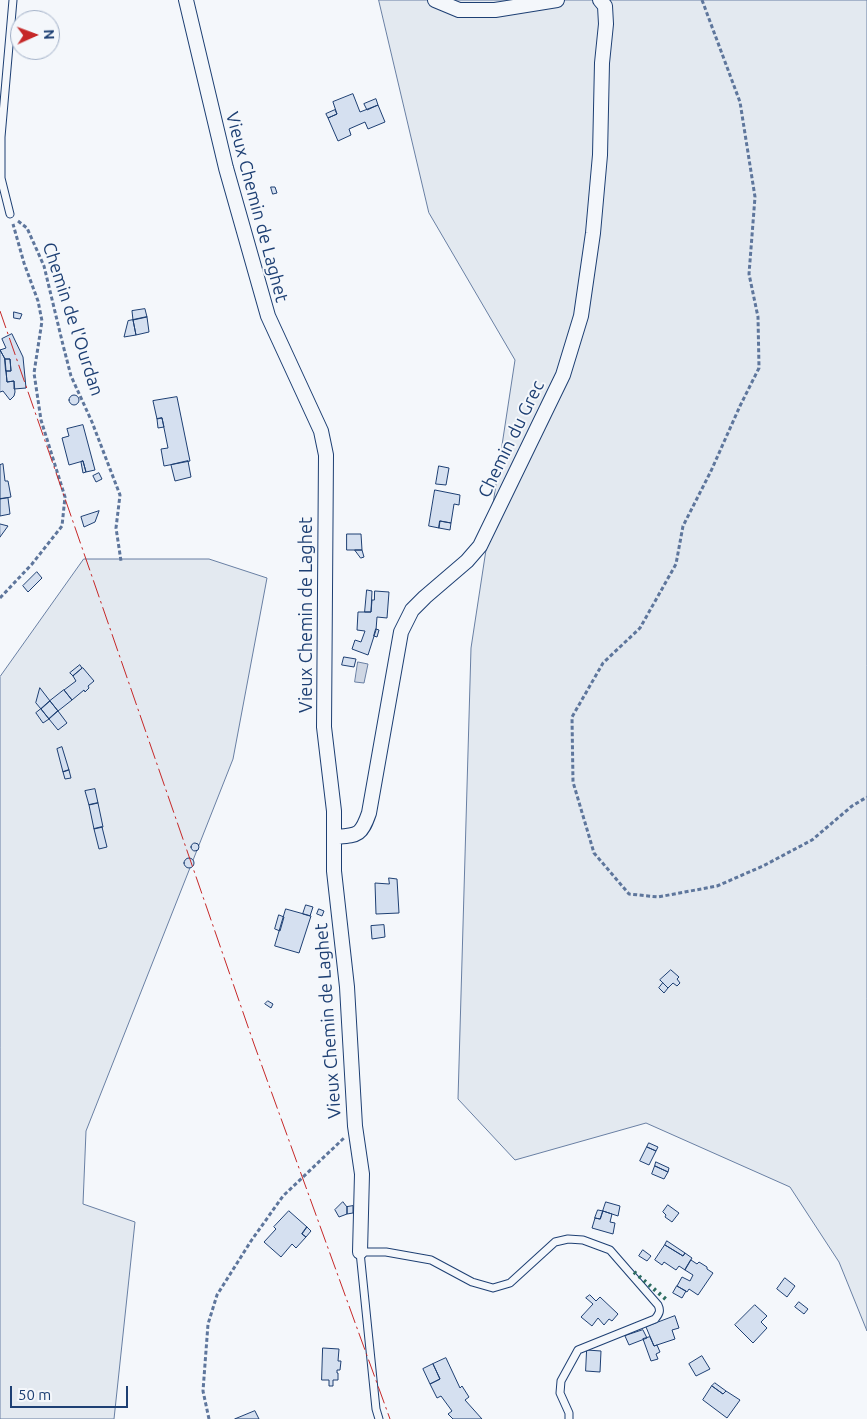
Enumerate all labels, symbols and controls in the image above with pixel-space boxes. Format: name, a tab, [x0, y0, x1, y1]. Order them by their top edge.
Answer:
north arrow	[10, 10, 60, 60]
text: N	[41, 29, 57, 40]
street label: Vieux Chemin de Laghet	[221, 110, 293, 304]
street label: Chemin de l'Ourdan	[38, 240, 108, 398]
street label: Chemin du Grec	[473, 377, 549, 501]
street label: Vieux Chemin de Laghet	[295, 517, 317, 713]
street label: Vieux Chemin de Laghet	[310, 922, 346, 1120]
scale bar	[12, 1376, 130, 1408]
text: 50 m	[18, 1386, 51, 1403]

